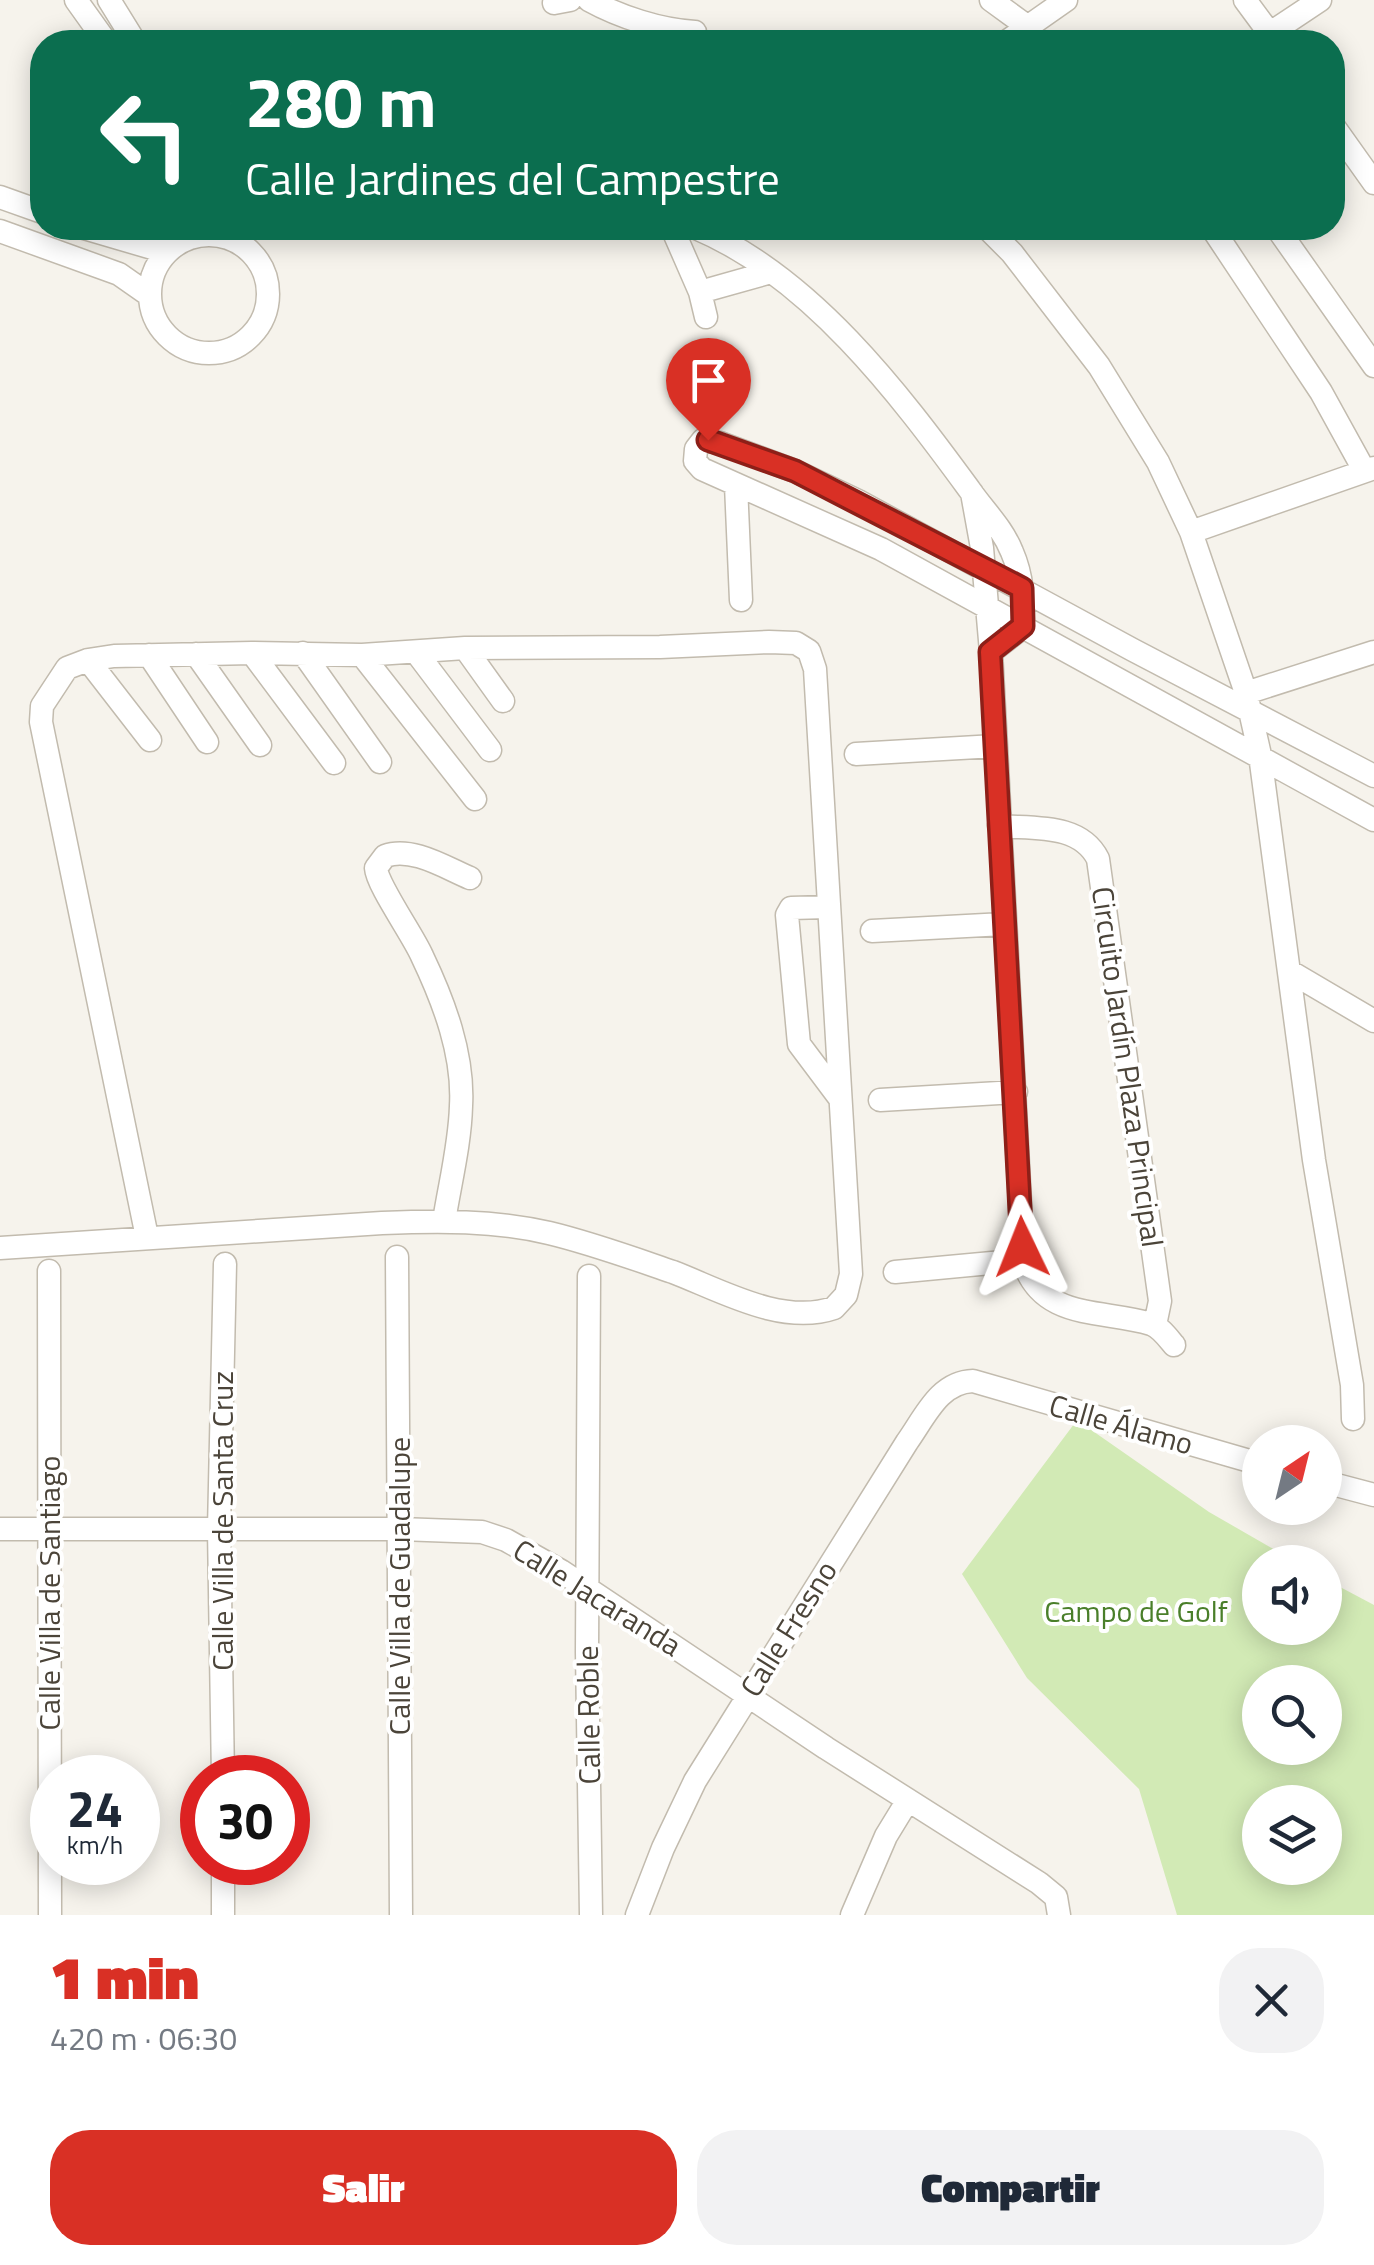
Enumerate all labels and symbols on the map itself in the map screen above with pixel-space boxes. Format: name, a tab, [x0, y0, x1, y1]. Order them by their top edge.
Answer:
pin	[666, 338, 751, 441]
street label: Circuito Jardín Plaza Principal	[1080, 884, 1176, 1250]
position arrow	[970, 1195, 1074, 1299]
street label: Calle Villa de Santa Cruz	[199, 1371, 245, 1671]
street label: Calle Álamo	[1044, 1382, 1199, 1467]
north arrow	[1242, 1425, 1342, 1525]
street label: Calle Villa de Guadalupe	[376, 1437, 422, 1735]
street label: Calle Villa de Santiago	[26, 1456, 72, 1730]
street label: Calle Jacaranda	[504, 1527, 691, 1667]
street label: Calle Fresno	[728, 1551, 848, 1706]
park label: Campo de Golf	[1044, 1588, 1228, 1634]
street label: Calle Roble	[564, 1645, 612, 1785]
speed limit sign: 30	[180, 1755, 310, 1885]

